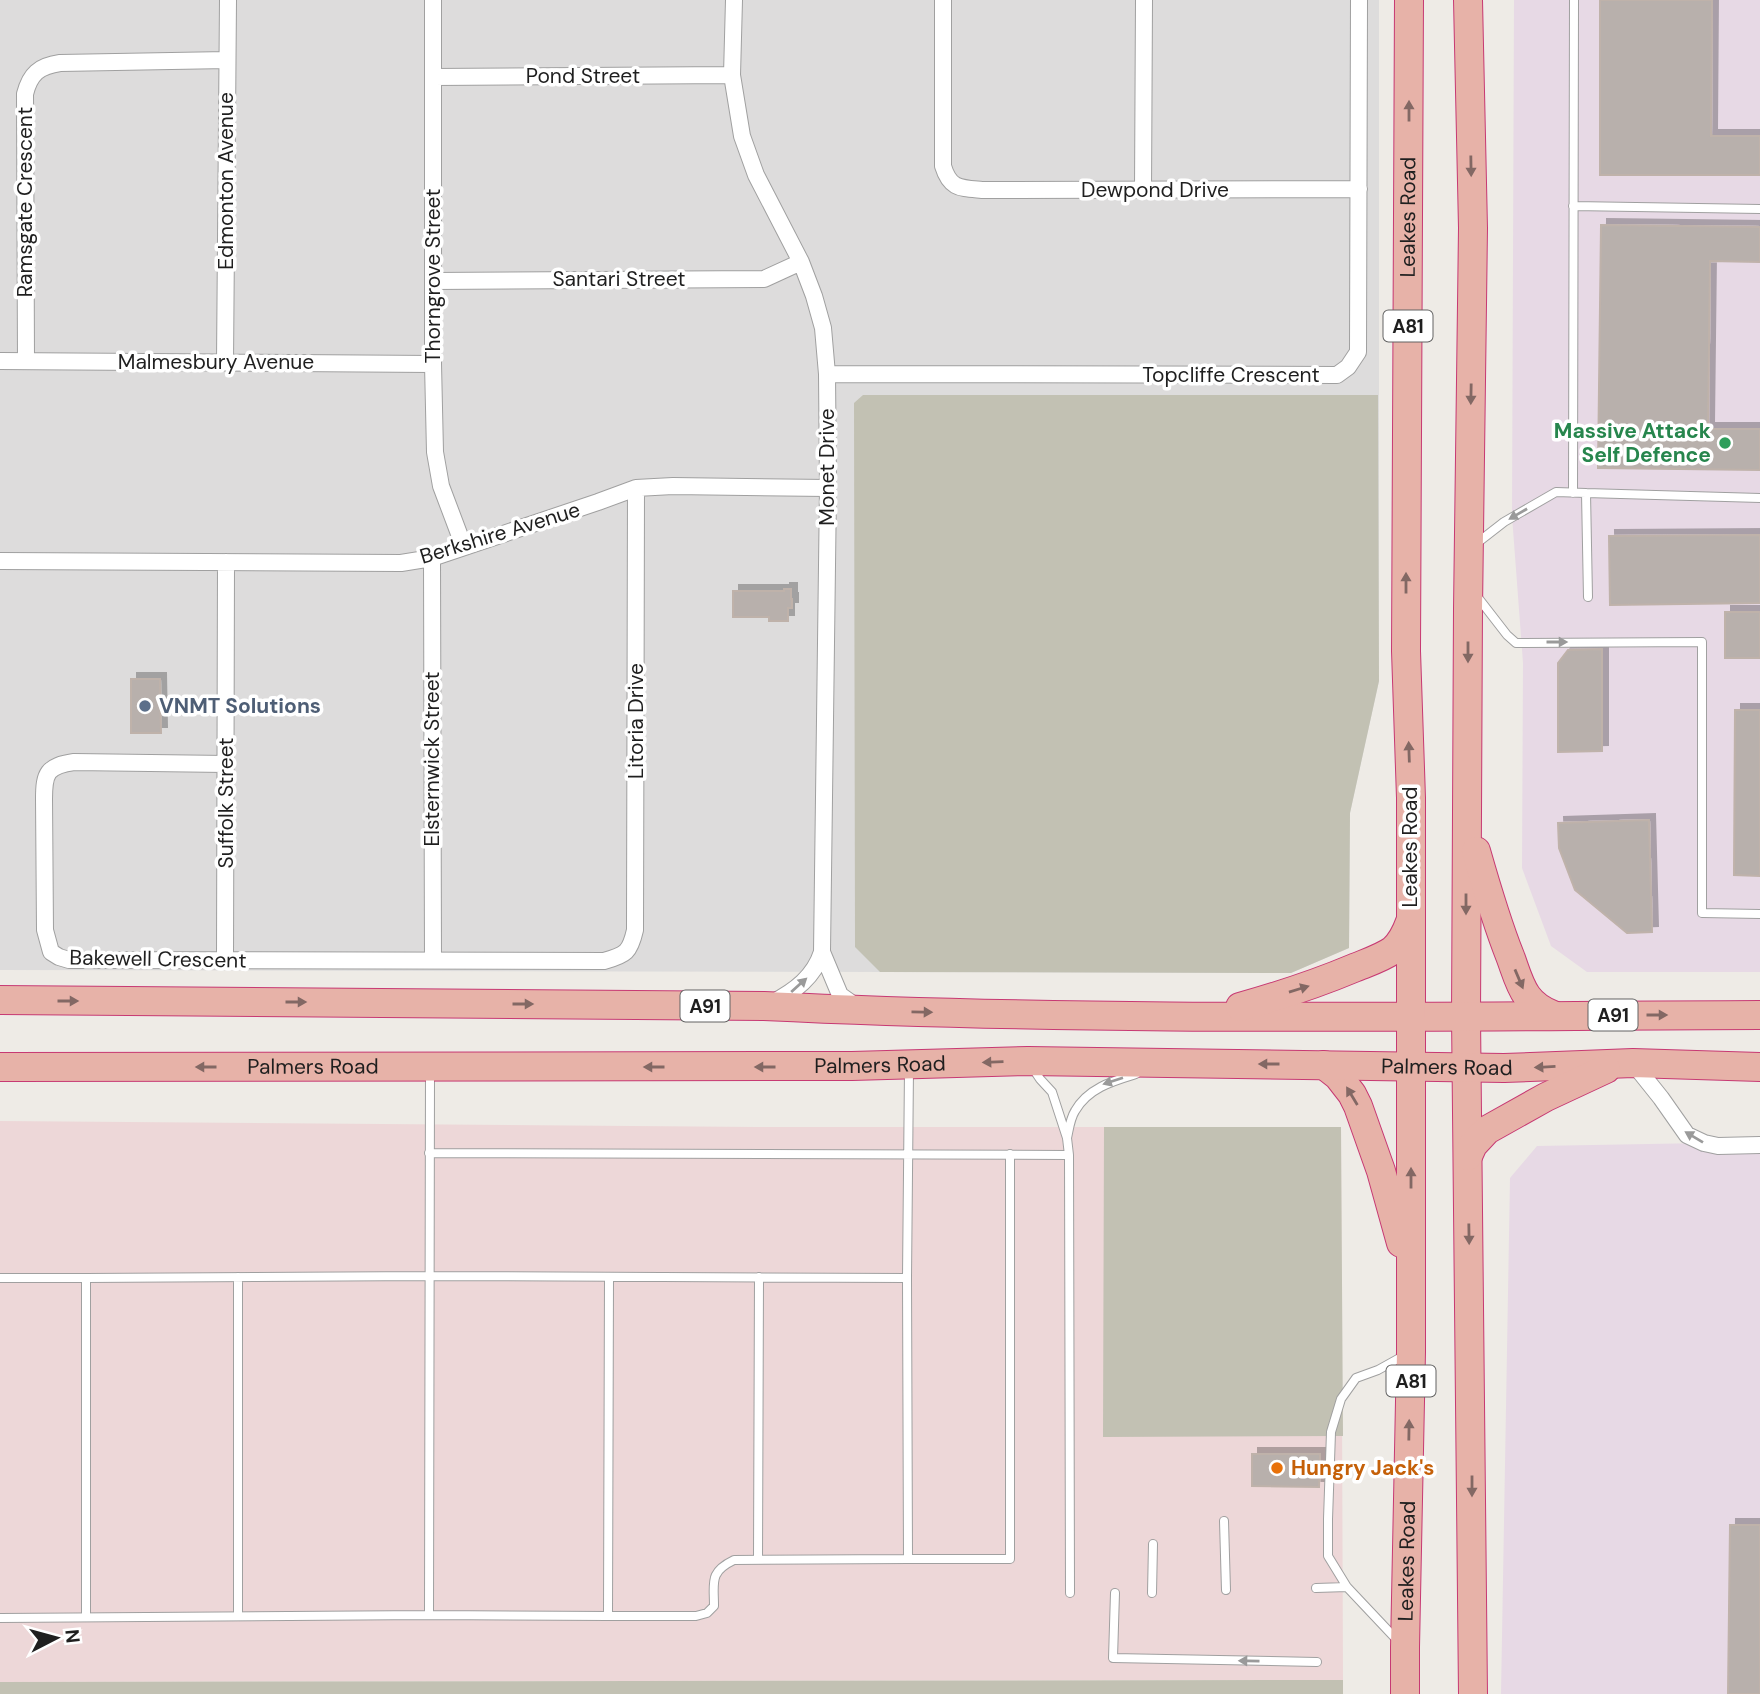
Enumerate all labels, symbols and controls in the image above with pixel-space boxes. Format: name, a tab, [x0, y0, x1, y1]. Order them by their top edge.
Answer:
street label: Pond Street	[526, 62, 640, 90]
street label: Edmonton Avenue	[212, 92, 240, 270]
one-way arrow	[1403, 99, 1415, 121]
street label: Ramsgate Crescent	[11, 107, 39, 297]
one-way arrow	[1466, 155, 1477, 177]
street label: Leakes Road	[1394, 157, 1422, 278]
street label: Dewpond Drive	[1081, 176, 1229, 204]
street label: Thorngrove Street	[419, 189, 447, 363]
street label: Santari Street	[552, 265, 686, 293]
road number: A81	[1384, 310, 1432, 342]
street label: Malmesbury Avenue	[118, 348, 314, 376]
street label: Topcliffe Crescent	[1142, 361, 1320, 389]
one-way arrow	[1465, 383, 1477, 405]
street label: Monet Drive	[813, 408, 841, 526]
place label: Massive Attack Self Defence	[1554, 417, 1711, 469]
marker: Massive Attack Self Defence	[1717, 435, 1733, 451]
street label: Berkshire Avenue	[416, 495, 584, 571]
one-way arrow	[1509, 508, 1528, 520]
one-way arrow	[1400, 572, 1412, 594]
one-way arrow	[1547, 636, 1569, 648]
one-way arrow	[1462, 642, 1474, 664]
street label: Litoria Drive	[622, 663, 650, 779]
street label: Elsternwick Street	[418, 671, 446, 847]
place label: VNMT Solutions	[159, 692, 321, 720]
marker: VNMT Solutions	[137, 698, 153, 714]
street label: Suffolk Street	[212, 738, 240, 868]
one-way arrow	[1404, 740, 1415, 762]
street label: Leakes Road	[1396, 787, 1424, 907]
one-way arrow	[1460, 894, 1472, 916]
street label: Bakewell Crescent	[69, 943, 247, 975]
one-way arrow	[1513, 969, 1525, 989]
one-way arrow	[790, 977, 808, 993]
one-way arrow	[1289, 984, 1310, 994]
road number: A91	[680, 990, 730, 1022]
one-way arrow	[57, 995, 79, 1007]
one-way arrow	[285, 996, 307, 1008]
one-way arrow	[512, 998, 534, 1010]
road number: A91	[1588, 1000, 1638, 1030]
one-way arrow	[911, 1007, 933, 1018]
one-way arrow	[1646, 1009, 1668, 1021]
street label: Palmers Road	[814, 1049, 946, 1080]
street label: Palmers Road	[1381, 1052, 1513, 1082]
street label: Palmers Road	[247, 1053, 379, 1081]
one-way arrow	[981, 1056, 1003, 1067]
one-way arrow	[1258, 1058, 1280, 1070]
one-way arrow	[195, 1061, 217, 1073]
one-way arrow	[643, 1061, 665, 1073]
one-way arrow	[754, 1061, 776, 1073]
one-way arrow	[1534, 1061, 1556, 1072]
one-way arrow	[1103, 1076, 1124, 1087]
one-way arrow	[1345, 1086, 1358, 1105]
one-way arrow	[1684, 1131, 1704, 1144]
one-way arrow	[1405, 1167, 1417, 1189]
one-way arrow	[1463, 1223, 1475, 1245]
road number: A81	[1386, 1366, 1436, 1396]
one-way arrow	[1404, 1419, 1415, 1441]
place label: Hungry Jack's	[1291, 1454, 1434, 1482]
marker: Hungry Jack's	[1269, 1460, 1285, 1476]
one-way arrow	[1466, 1475, 1478, 1497]
street label: Leakes Road	[1392, 1500, 1422, 1622]
north arrow	[21, 1603, 91, 1673]
text: N	[59, 1628, 86, 1644]
one-way arrow	[1238, 1655, 1260, 1667]

